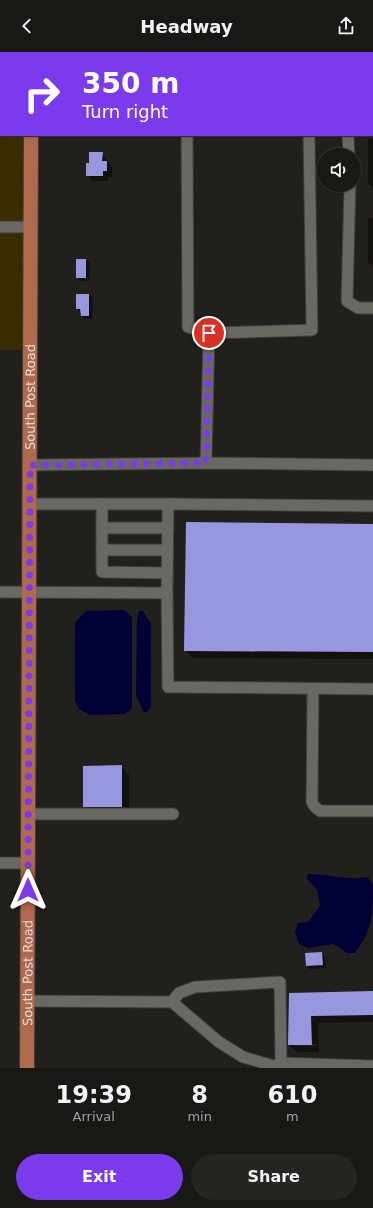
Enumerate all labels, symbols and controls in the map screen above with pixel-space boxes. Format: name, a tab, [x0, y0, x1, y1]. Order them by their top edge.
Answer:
icon: back	[16, 15, 38, 37]
icon: share	[335, 15, 357, 37]
text: Headway	[140, 16, 233, 37]
text: 350 m	[82, 67, 179, 100]
icon: right	[16, 68, 68, 120]
text: Turn right	[82, 101, 168, 122]
map controls	[317, 148, 361, 192]
button: sound	[317, 148, 361, 192]
pin	[192, 316, 226, 350]
icon: arrive	[198, 322, 220, 344]
street label: South Post Road	[22, 344, 38, 450]
position arrow	[7, 869, 49, 911]
street label: South Post Road	[20, 920, 35, 1026]
text: 19:39	[55, 1081, 132, 1109]
text: 8	[191, 1081, 208, 1109]
text: 610	[267, 1081, 317, 1109]
text: Arrival	[73, 1109, 115, 1124]
text: min	[187, 1109, 212, 1124]
text: m	[286, 1109, 299, 1124]
button: Exit	[16, 1154, 183, 1200]
button: Share	[191, 1154, 357, 1200]

